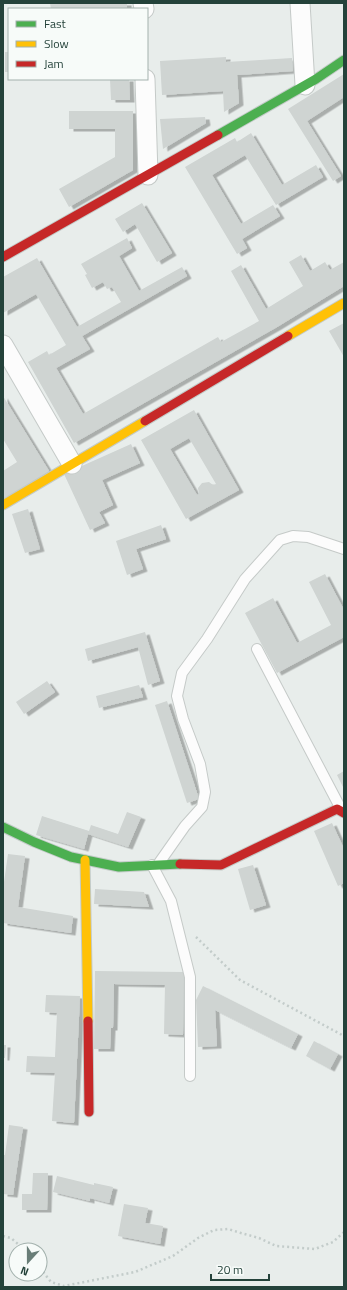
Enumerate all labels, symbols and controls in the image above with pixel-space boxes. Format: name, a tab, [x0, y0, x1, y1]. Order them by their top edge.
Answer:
legend	[8, 8, 148, 80]
text: Fast	[44, 14, 67, 33]
text: Slow	[44, 34, 69, 53]
text: Jam	[44, 54, 64, 73]
north arrow	[8, 1242, 48, 1282]
scale bar	[211, 1256, 269, 1282]
text: 20 m	[217, 1260, 243, 1279]
text: N	[18, 1263, 31, 1280]

